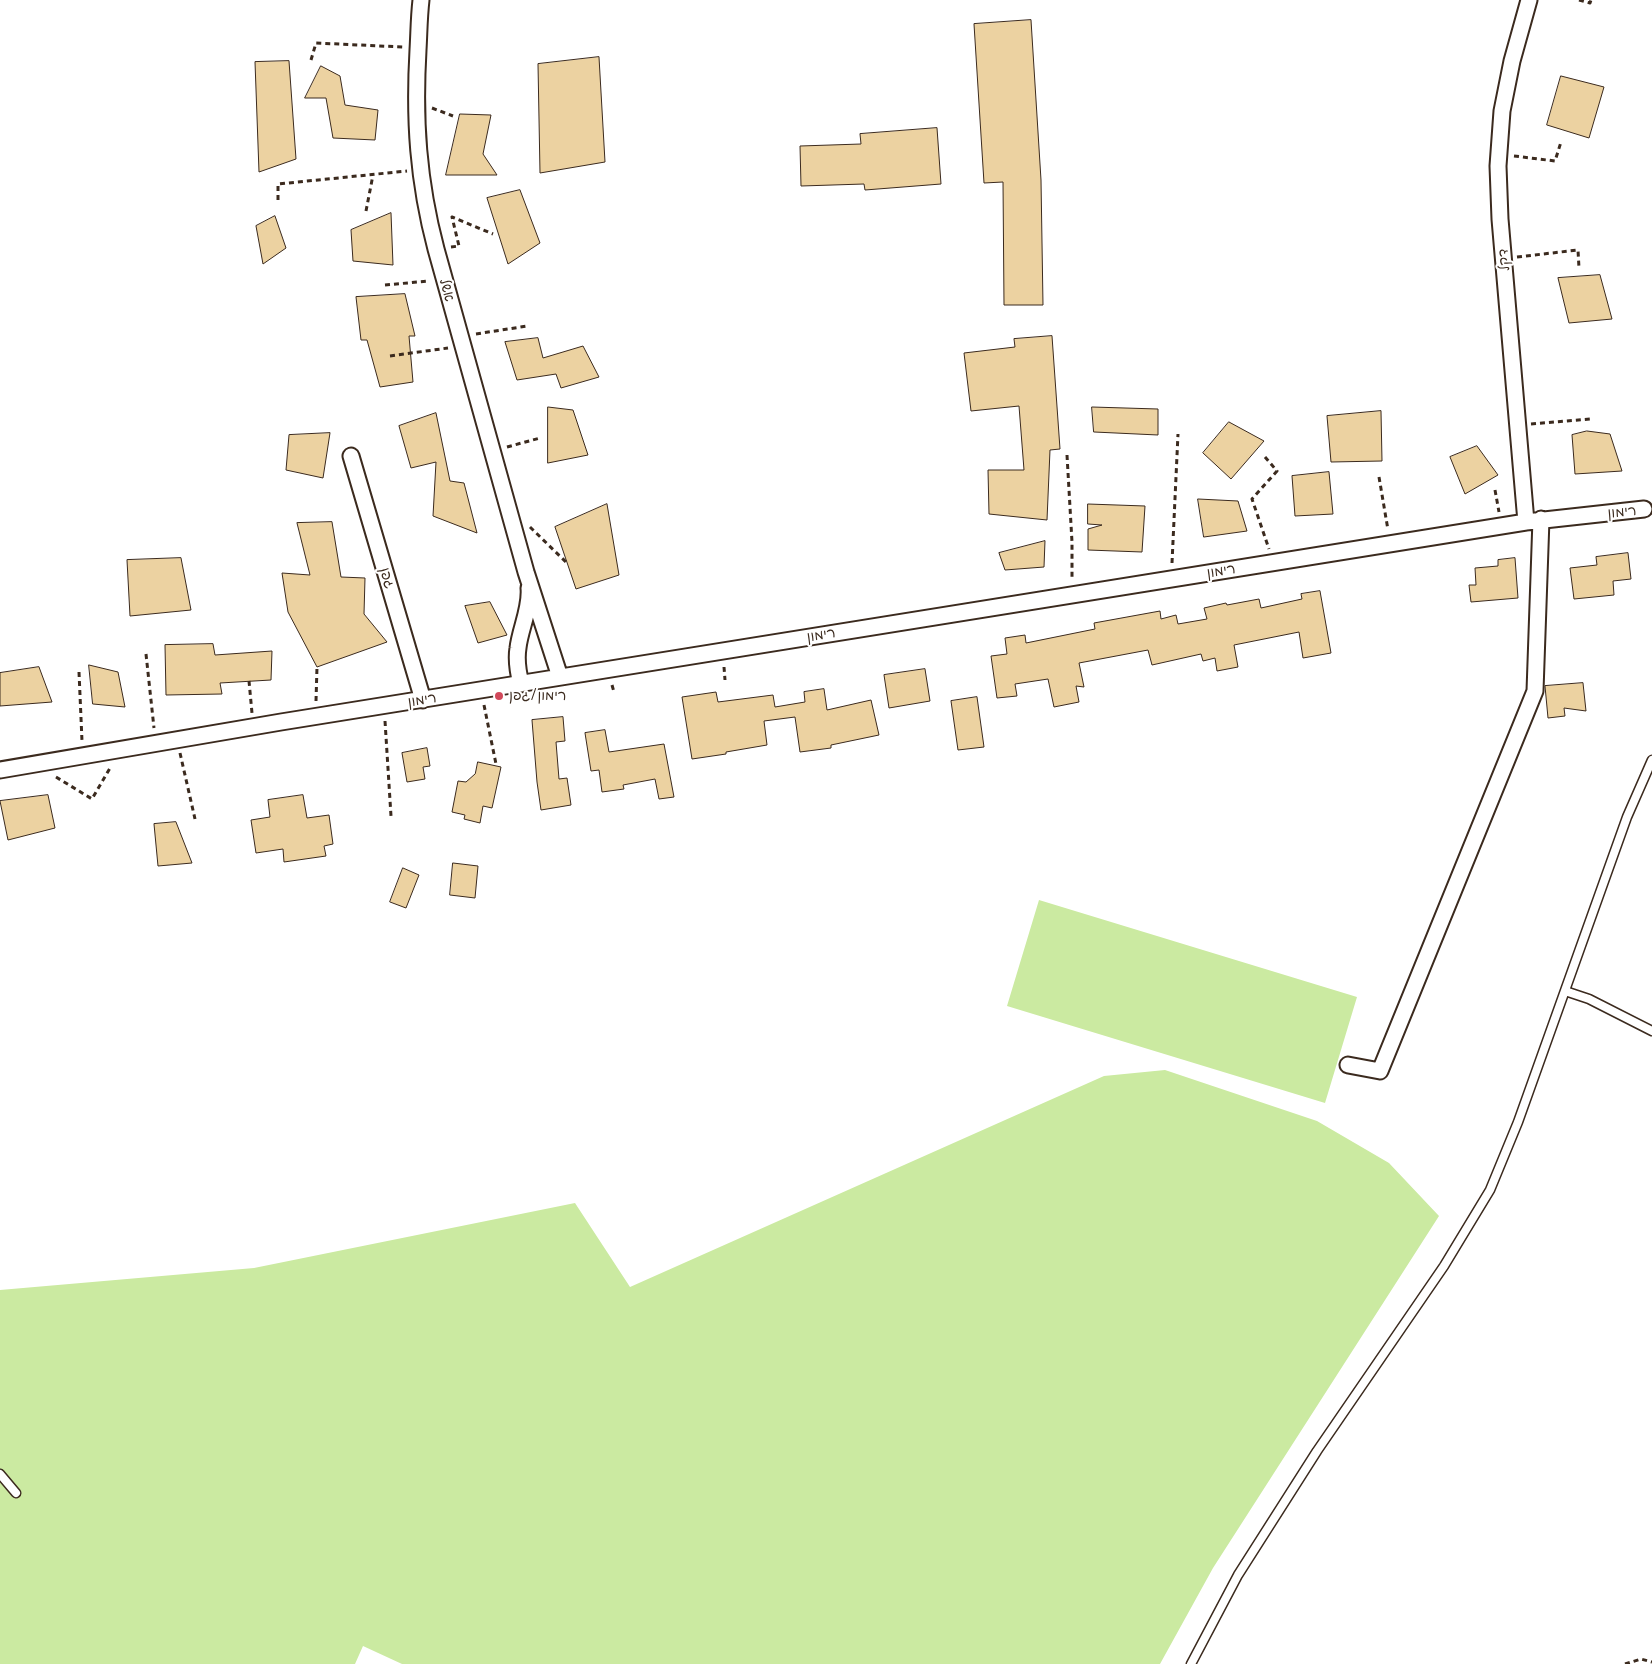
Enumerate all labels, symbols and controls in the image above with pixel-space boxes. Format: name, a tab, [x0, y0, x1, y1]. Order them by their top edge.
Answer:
street label: דקל	[1495, 248, 1513, 272]
street label: אשל	[436, 277, 458, 303]
street label: רימון	[1607, 502, 1637, 522]
street label: רימון	[1205, 560, 1237, 582]
street label: גפן	[376, 566, 398, 590]
street label: רימון	[805, 624, 837, 646]
place label: רימון/גפן	[509, 688, 566, 704]
street label: רימון	[406, 689, 438, 711]
marker: רימון/גפן	[493, 690, 505, 702]

